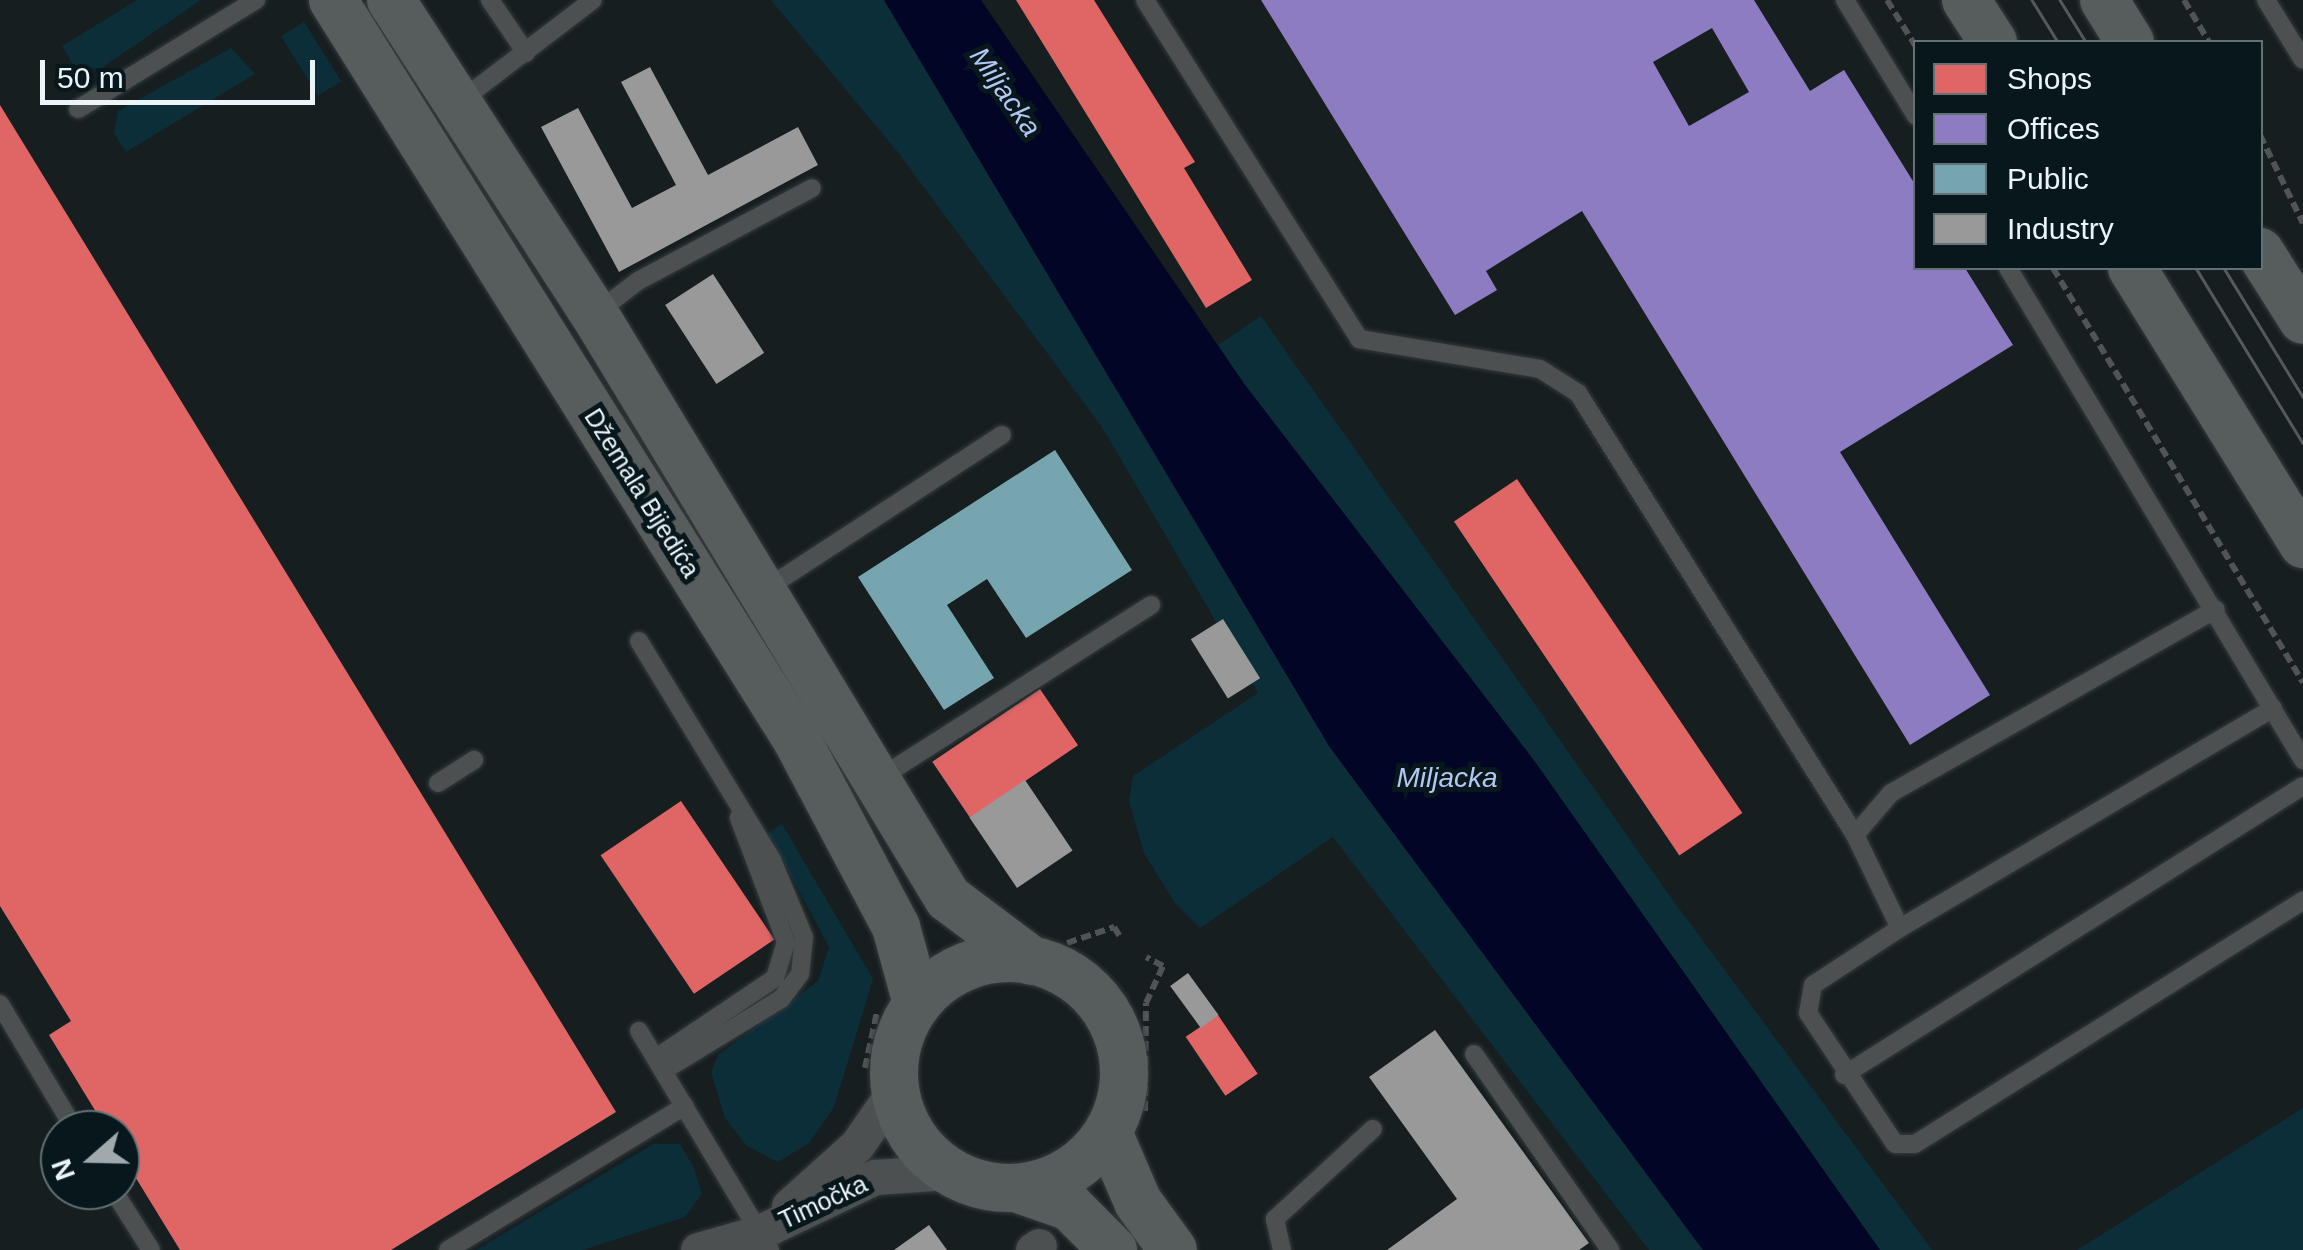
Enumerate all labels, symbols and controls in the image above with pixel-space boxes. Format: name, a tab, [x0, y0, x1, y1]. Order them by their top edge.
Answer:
scale bar	[45, 40, 320, 102]
legend	[1913, 40, 2263, 270]
water label: Miljacka	[962, 41, 1048, 143]
text: 50 m	[57, 61, 124, 94]
text: Shops	[2007, 62, 2092, 95]
text: Offices	[2007, 112, 2100, 145]
text: Public	[2007, 162, 2089, 195]
text: Industry	[2007, 212, 2114, 245]
street label: Džemala Bijedića	[578, 403, 706, 583]
water label: Miljacka	[1396, 761, 1498, 795]
north arrow	[40, 1110, 140, 1210]
text: N	[45, 1155, 81, 1185]
street label: Timočka	[774, 1169, 872, 1235]

